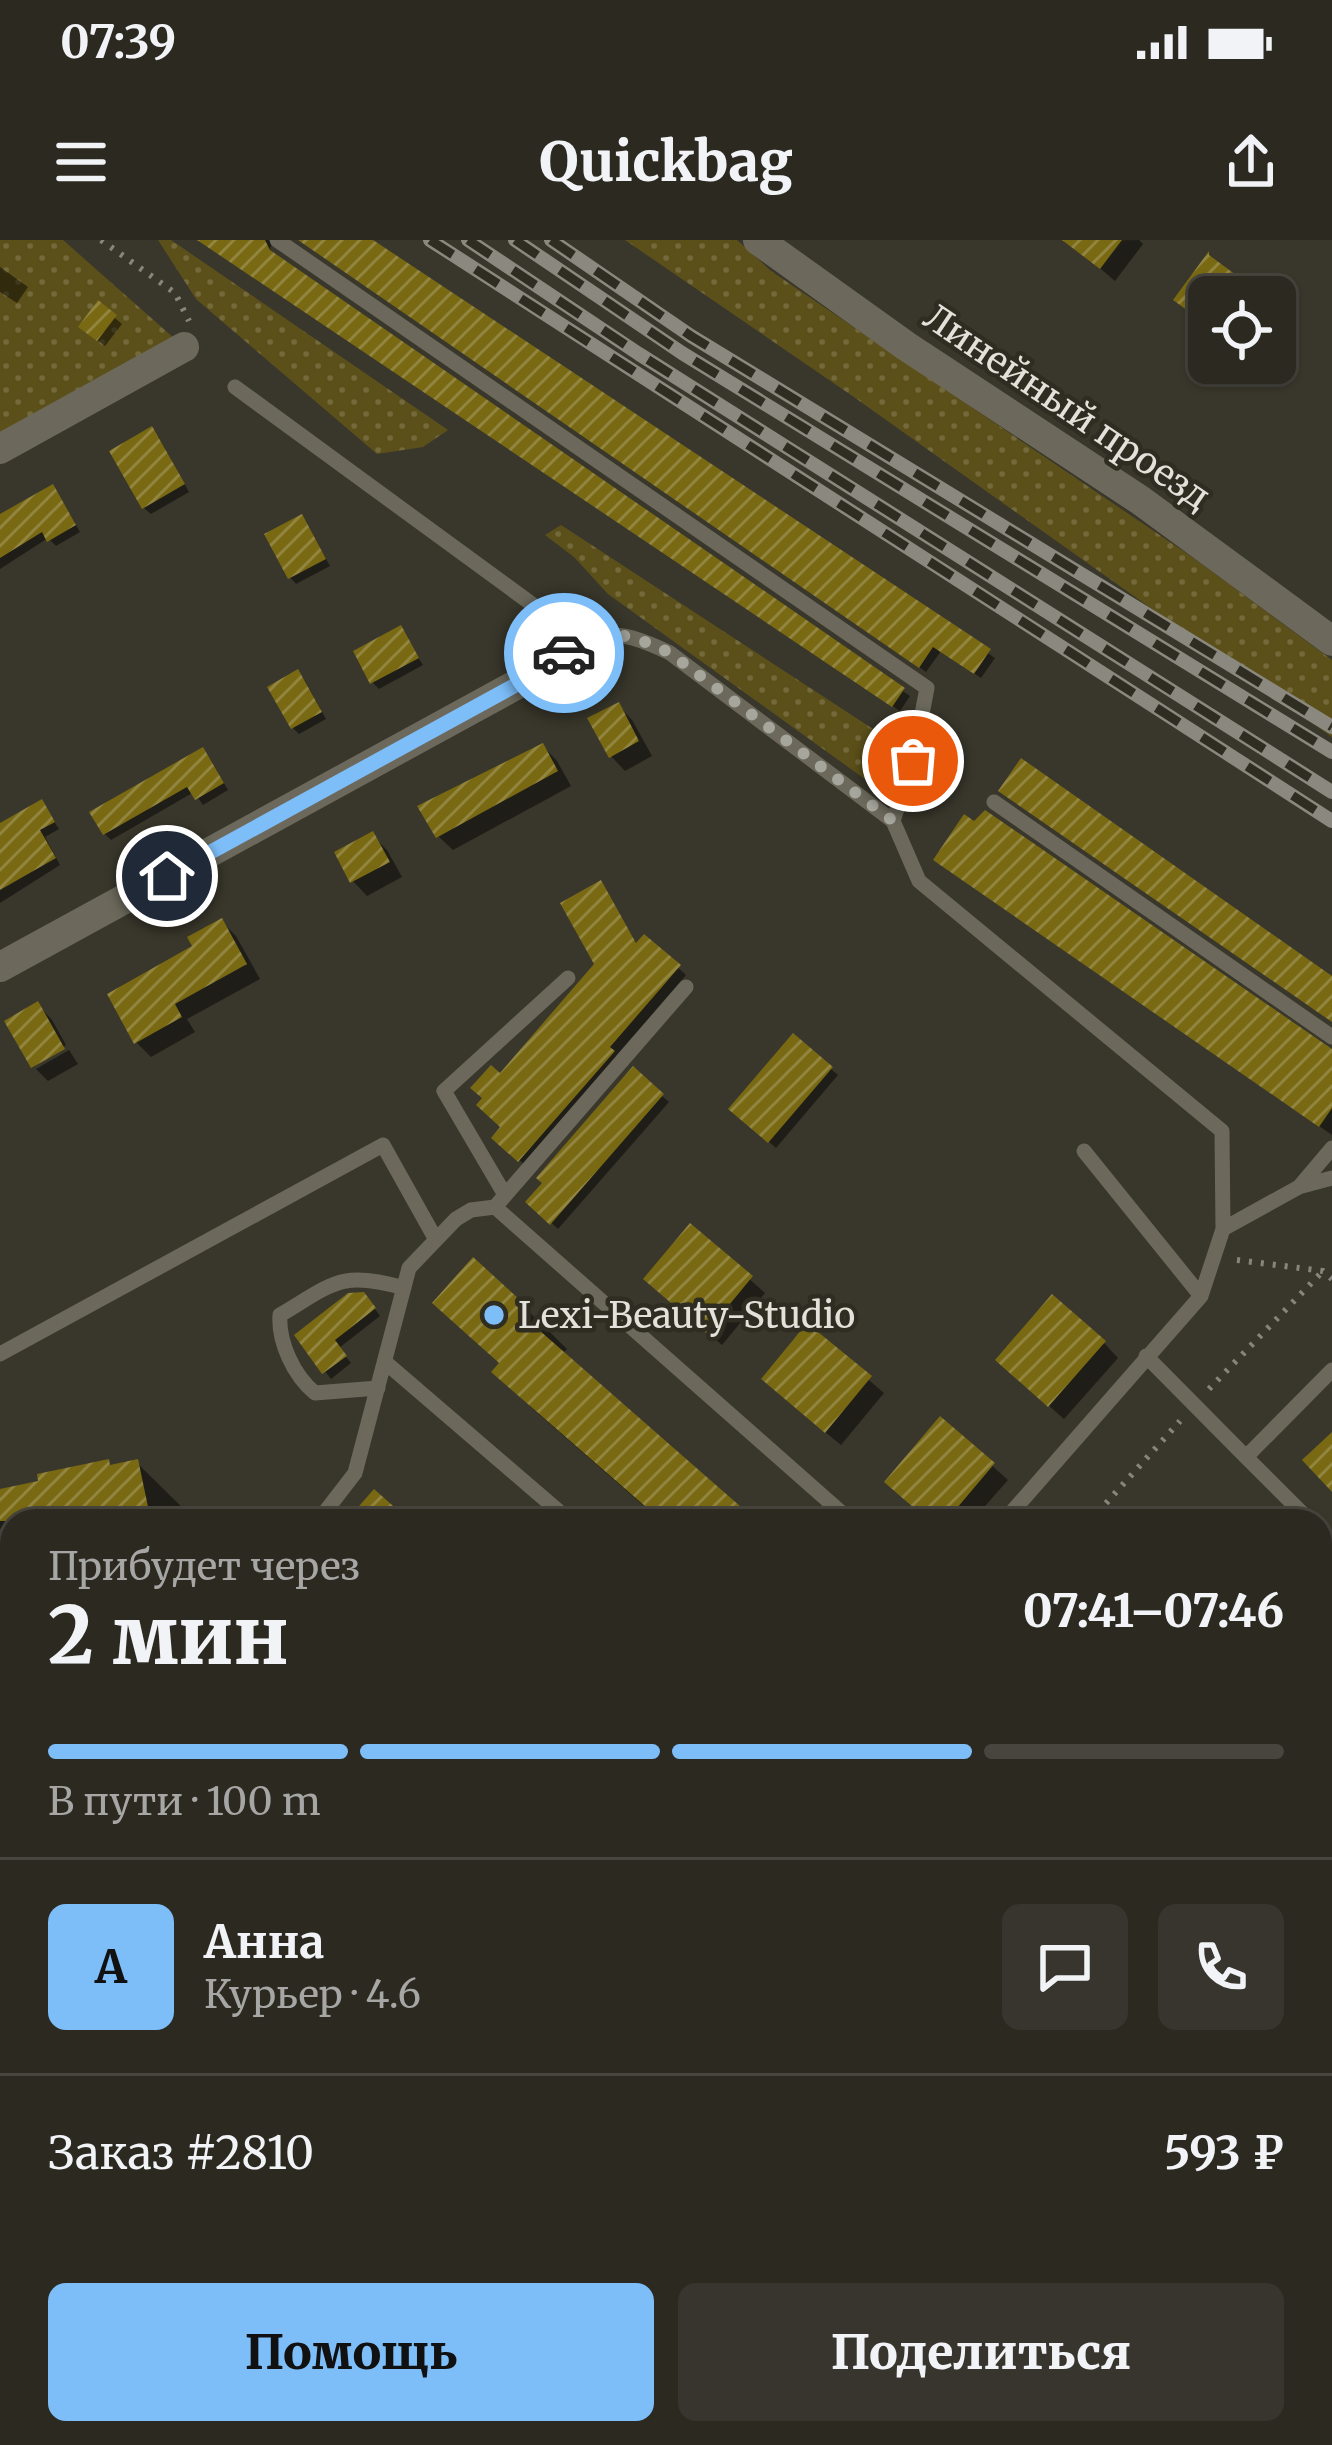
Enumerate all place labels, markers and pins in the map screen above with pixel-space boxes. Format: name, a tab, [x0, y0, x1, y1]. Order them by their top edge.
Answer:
pin	[862, 710, 964, 812]
pin	[116, 825, 218, 927]
place label: Lexi-Beauty-Studio	[518, 1293, 855, 1338]
marker: Lexi-Beauty-Studio	[481, 1302, 507, 1328]

